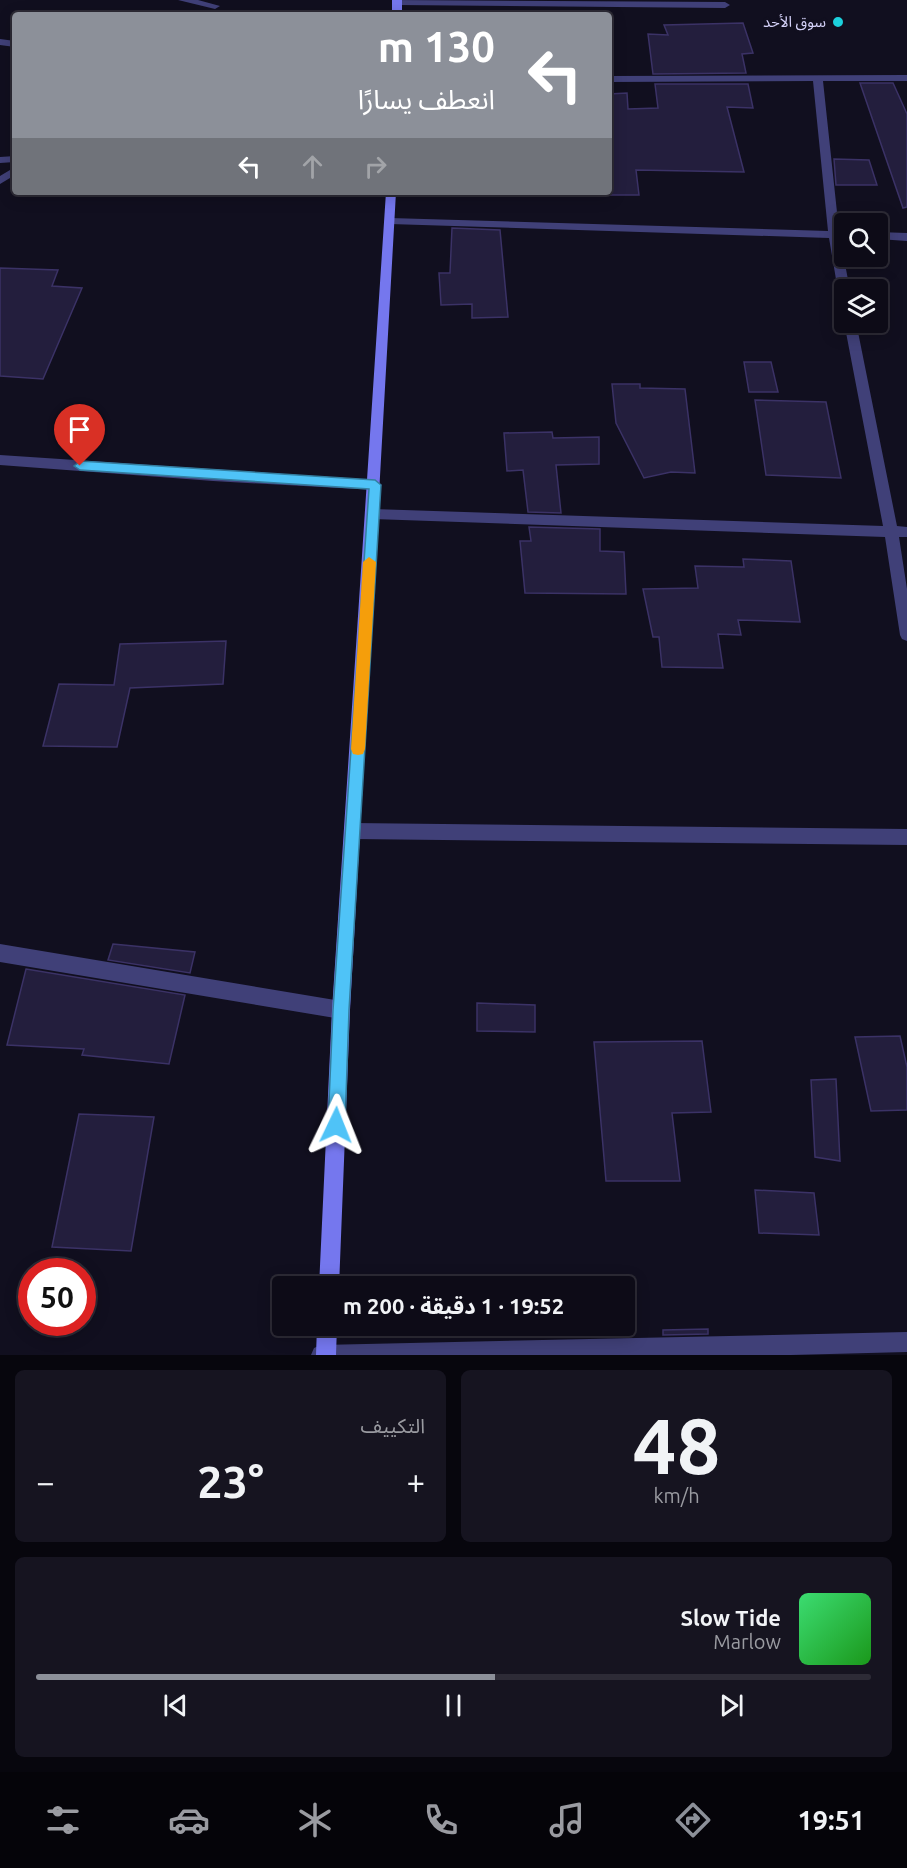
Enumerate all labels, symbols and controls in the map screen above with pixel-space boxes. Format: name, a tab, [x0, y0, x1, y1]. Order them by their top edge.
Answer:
place label: سوق الأحد	[763, 13, 826, 31]
marker: سوق الأحد	[831, 15, 845, 29]
text: 130 m	[378, 23, 495, 70]
icon: left	[516, 36, 594, 114]
text: انعطف يسارًا	[358, 84, 495, 114]
icon: left	[233, 150, 266, 183]
icon: ahead	[296, 150, 329, 183]
icon: right	[359, 150, 392, 183]
map controls	[834, 213, 888, 333]
button: search	[834, 213, 888, 267]
button: layers	[834, 279, 888, 333]
pin	[54, 404, 105, 466]
icon: arrive	[63, 413, 96, 446]
position arrow	[304, 1093, 368, 1157]
speed limit sign: 50	[18, 1258, 96, 1336]
text: 19:52 · 1 دقيقة · 200 m	[343, 1293, 564, 1318]
text: 48	[633, 1401, 721, 1489]
text: التكييف	[361, 1414, 425, 1437]
text: 23°	[197, 1456, 264, 1507]
text: −	[36, 1463, 55, 1500]
text: +	[406, 1463, 425, 1500]
text: km/h	[653, 1484, 700, 1507]
text: Slow Tide	[681, 1605, 781, 1630]
text: Marlow	[713, 1630, 781, 1653]
icon: previous	[159, 1689, 192, 1722]
icon: pause	[437, 1689, 470, 1722]
icon: next	[715, 1689, 748, 1722]
icon: filters	[42, 1799, 84, 1841]
icon: car	[168, 1799, 210, 1841]
icon: climate	[294, 1799, 336, 1841]
icon: phone	[420, 1799, 462, 1841]
icon: music	[546, 1799, 588, 1841]
icon: directions	[672, 1799, 714, 1841]
text: 19:51	[797, 1805, 865, 1835]

